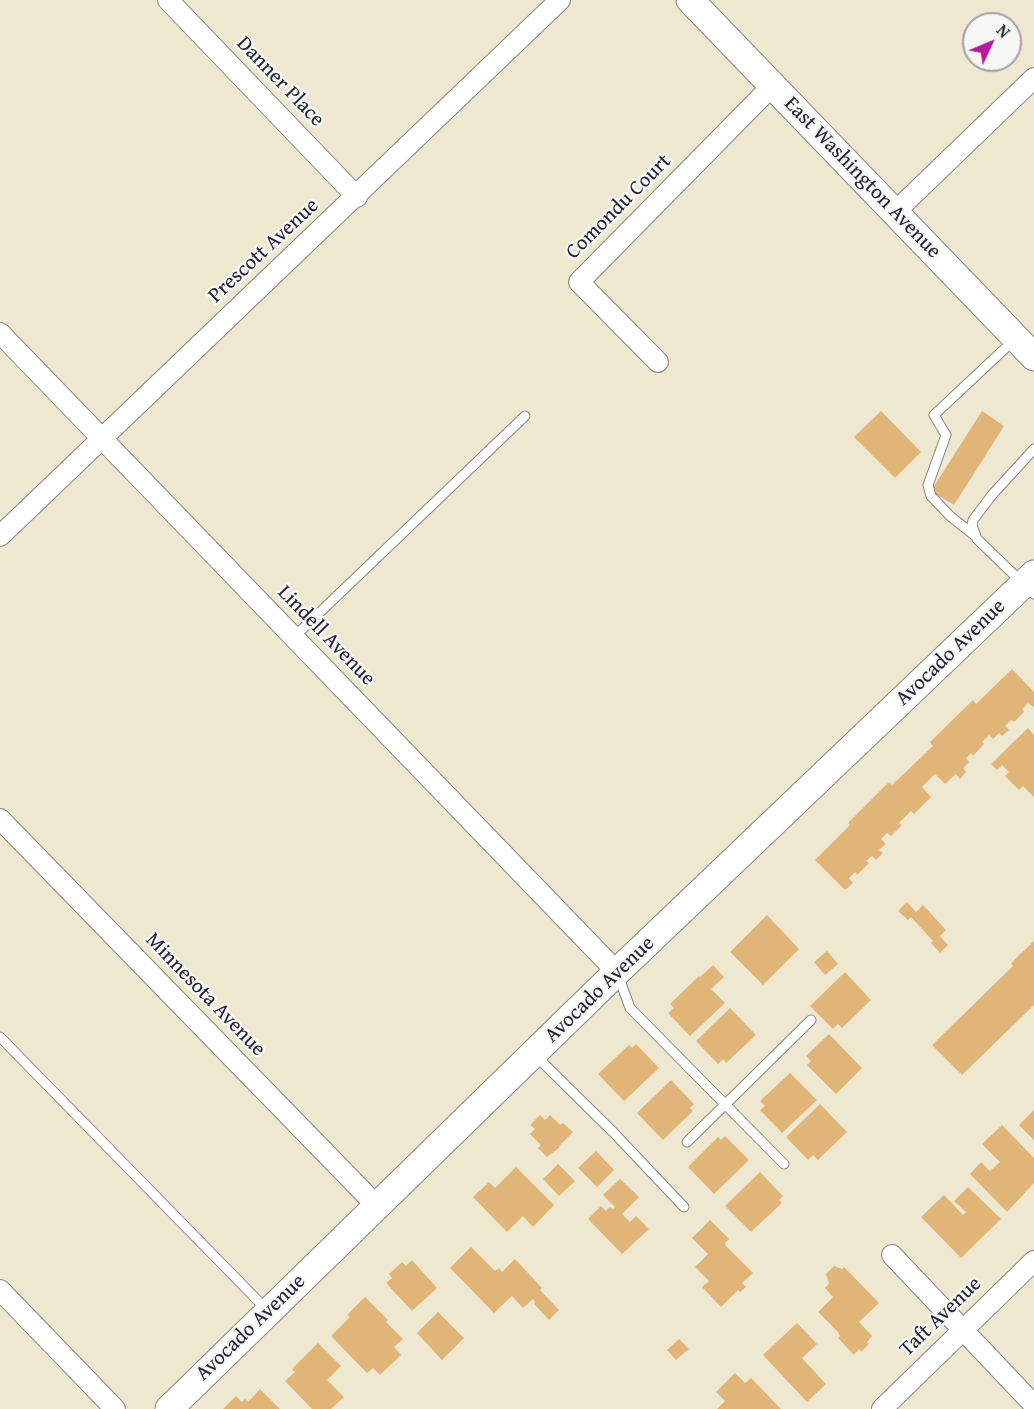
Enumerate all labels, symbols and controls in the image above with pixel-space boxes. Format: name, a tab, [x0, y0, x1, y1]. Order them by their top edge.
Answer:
north arrow	[962, 12, 1022, 72]
text: N	[991, 19, 1016, 43]
street label: Danner Place	[231, 32, 329, 132]
street label: East Washington Avenue	[778, 92, 946, 264]
street label: Comondu Court	[561, 149, 677, 265]
street label: Prescott Avenue	[204, 193, 324, 309]
street label: Lindell Avenue	[272, 581, 380, 691]
street label: Avocado Avenue	[891, 594, 1011, 712]
street label: Minnesota Avenue	[140, 928, 270, 1062]
street label: Avocado Avenue	[540, 931, 660, 1049]
street label: Avocado Avenue	[191, 1269, 311, 1387]
street label: Taft Avenue	[895, 1272, 987, 1362]

